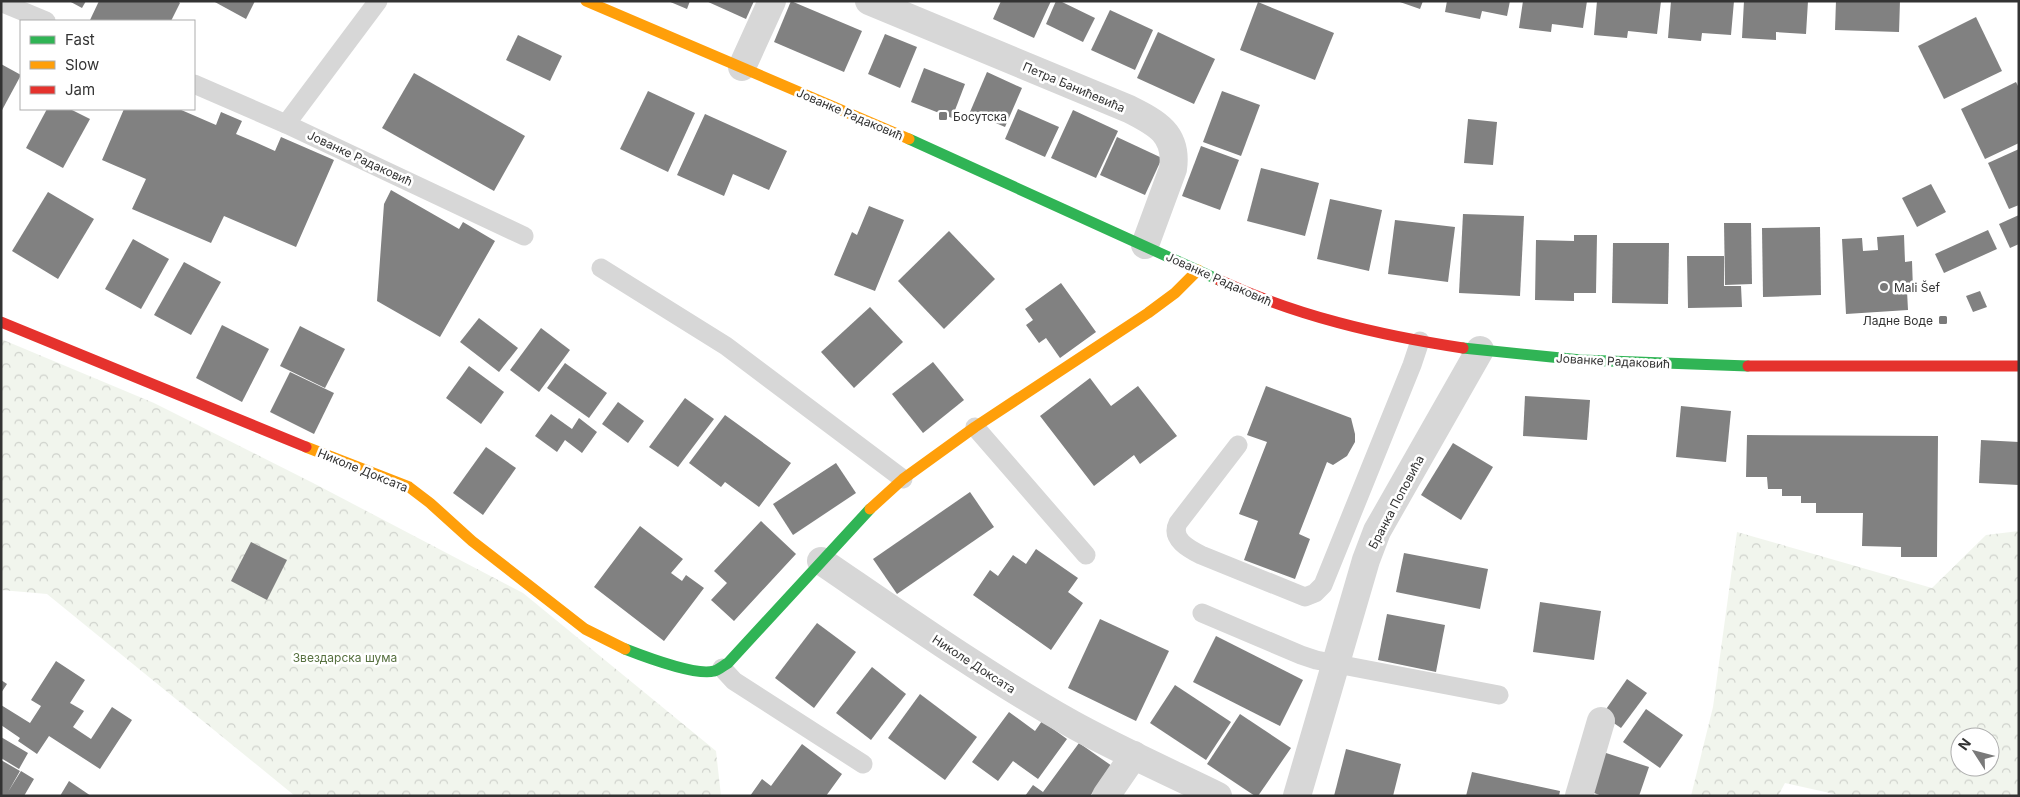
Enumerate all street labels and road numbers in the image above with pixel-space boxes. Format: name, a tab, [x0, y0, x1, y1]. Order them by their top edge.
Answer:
street label: Петра Банићевића	[1021, 59, 1127, 115]
street label: Јованке Радаковић	[794, 85, 906, 143]
street label: Јованке Радаковић	[305, 127, 415, 189]
street label: Јованке Радаковић	[1164, 249, 1274, 309]
street label: Јованке Радаковић	[1556, 351, 1670, 371]
street label: Николе Доксата	[316, 445, 410, 495]
street label: Бранка Поповића	[1365, 453, 1427, 551]
street label: Николе Доксата	[930, 632, 1018, 696]

